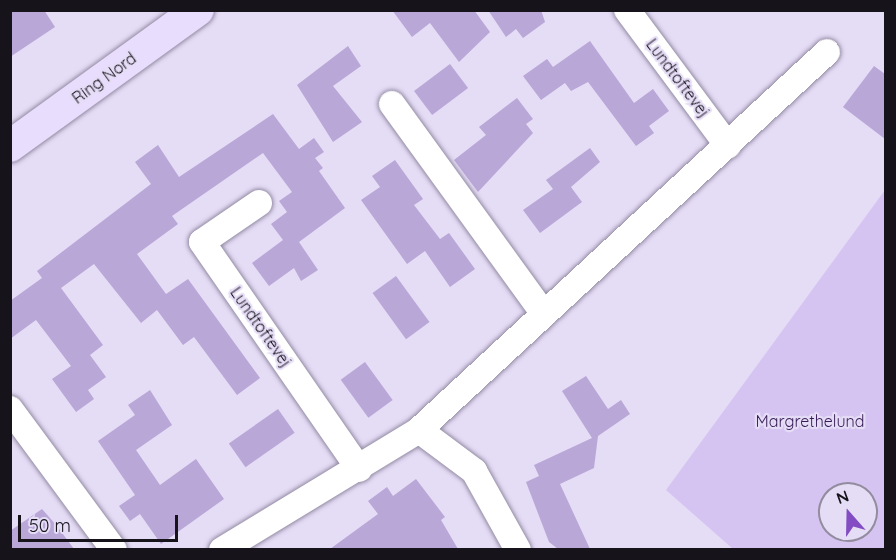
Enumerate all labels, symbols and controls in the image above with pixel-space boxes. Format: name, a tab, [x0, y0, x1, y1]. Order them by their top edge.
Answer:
street label: Lundtoftevej	[642, 35, 714, 121]
street label: Ring Nord	[68, 48, 140, 108]
street label: Lundtoftevej	[226, 283, 296, 371]
park label: Margrethelund	[756, 411, 864, 431]
north arrow	[818, 482, 878, 542]
text: N	[834, 486, 851, 508]
scale bar	[21, 503, 182, 541]
text: 50 m	[29, 514, 71, 537]

